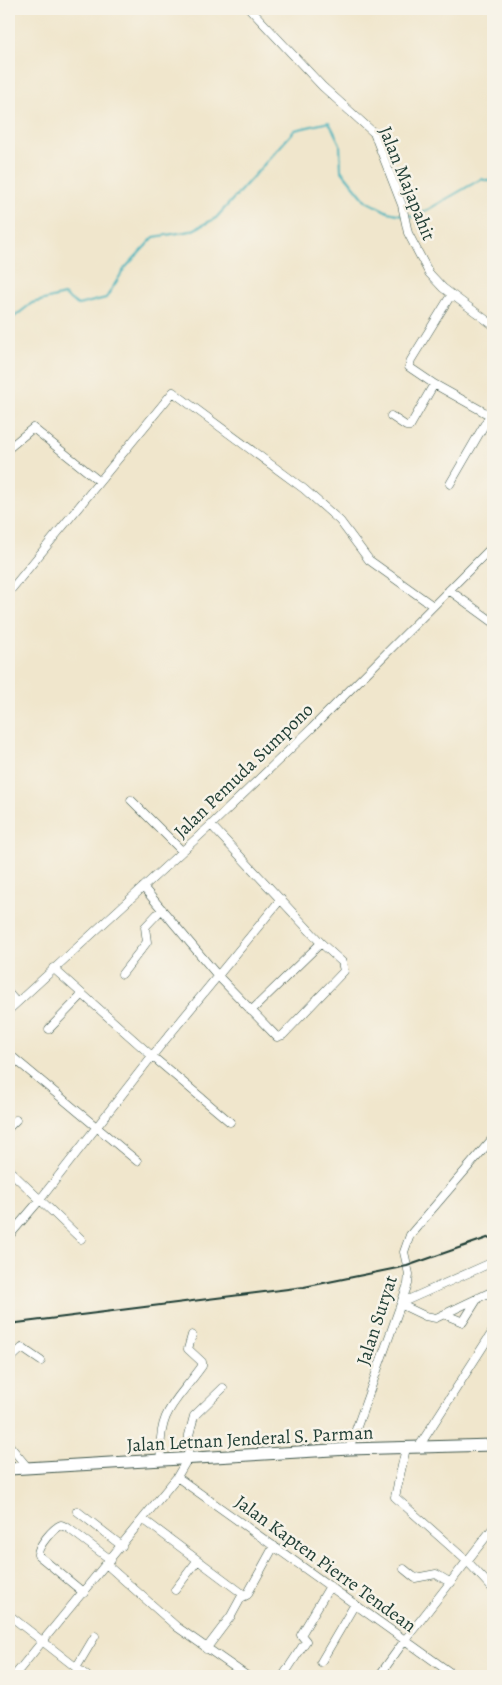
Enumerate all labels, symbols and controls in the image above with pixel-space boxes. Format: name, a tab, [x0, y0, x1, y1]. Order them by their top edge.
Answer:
street label: Jalan Majapahit	[372, 122, 442, 244]
street label: Jalan Pemuda Sumpono	[168, 697, 319, 844]
street label: Jalan Suryat	[350, 1272, 404, 1369]
street label: Jalan Letnan Jenderal S. Parman	[126, 1420, 374, 1458]
street label: Jalan Kapten Pierre Tendean	[229, 1489, 422, 1639]

